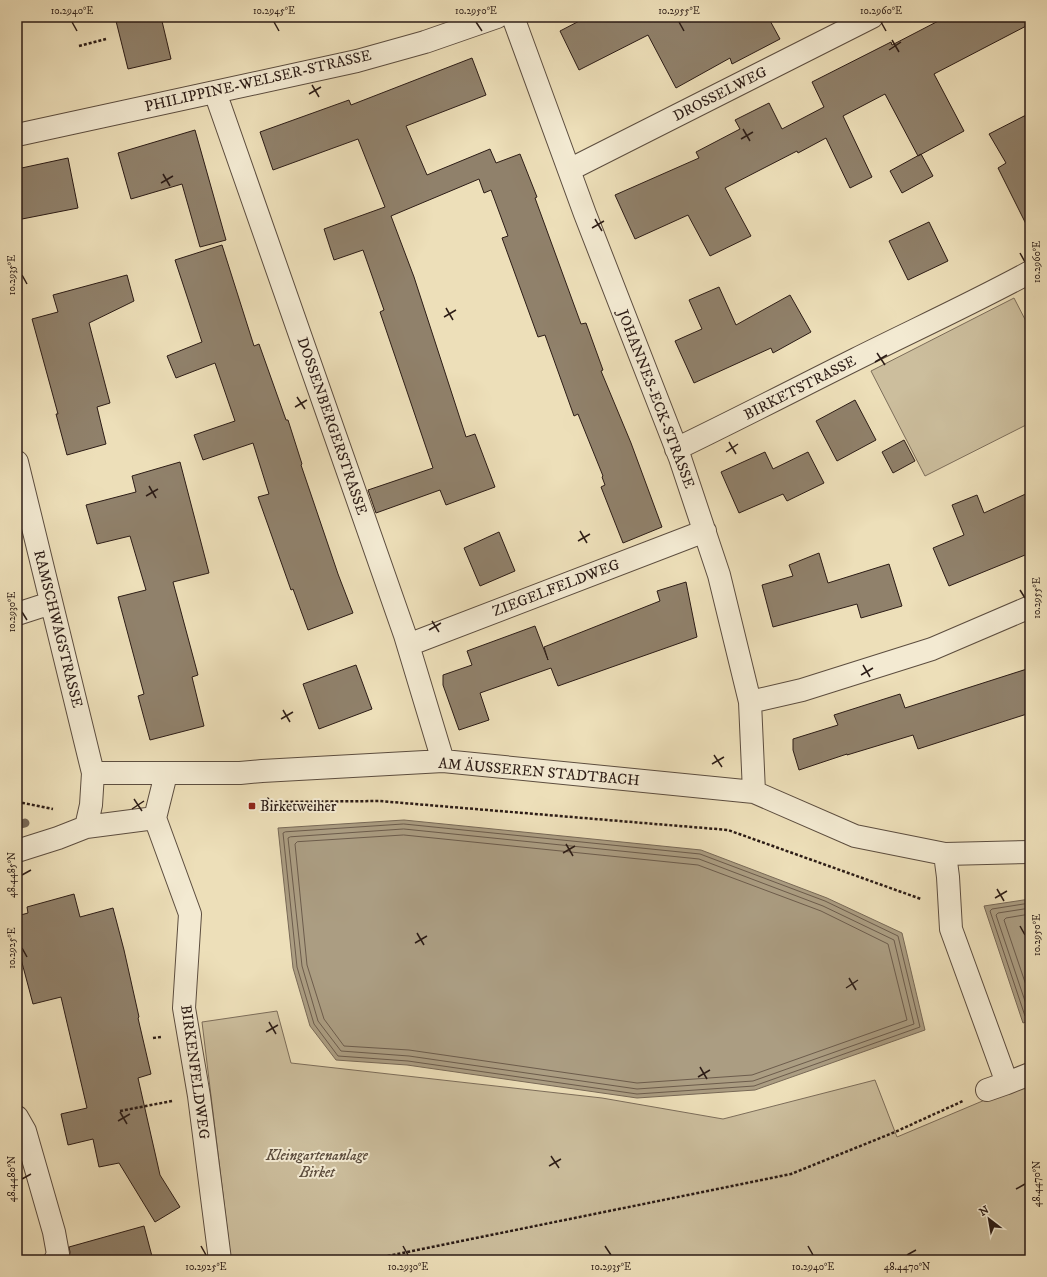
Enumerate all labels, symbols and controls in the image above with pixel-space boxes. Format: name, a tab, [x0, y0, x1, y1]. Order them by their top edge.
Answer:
text: 10.2940°E	[51, 5, 93, 17]
text: 10.2945°E	[253, 5, 295, 17]
text: 10.2950°E	[455, 5, 497, 17]
text: 10.2955°E	[658, 5, 700, 17]
text: 10.2960°E	[860, 5, 902, 17]
street label: PHILIPPINE-WELSER-STRASSE	[143, 46, 373, 116]
street label: DROSSELWEG	[670, 62, 771, 126]
text: 10.2960°E	[1031, 241, 1043, 283]
text: 10.2935°E	[6, 255, 18, 295]
street label: JOHANNES-ECK-STRASSE	[612, 305, 699, 491]
street label: DOSSENBERGERSTRASSE	[293, 335, 371, 518]
street label: BIRKETSTRASSE	[741, 351, 860, 424]
street label: RAMSCHWAGSTRASSE	[29, 548, 87, 710]
street label: ZIEGELFELDWEG	[490, 555, 623, 621]
text: 10.2955°E	[1031, 577, 1043, 619]
text: 10.2930°E	[6, 592, 18, 632]
street label: AM ÄUSSEREN STADTBACH	[437, 754, 641, 790]
place label: Birketweiher	[260, 797, 337, 816]
marker: Birketweiher	[247, 801, 257, 811]
text: 48.4485°N	[6, 852, 18, 898]
text: 10.2950°E	[1031, 914, 1043, 956]
text: 10.2925°E	[6, 927, 18, 969]
street label: BIRKENFELDWEG	[176, 1004, 214, 1141]
park label: Kleingartenanlage Birket	[265, 1146, 369, 1182]
text: 48.4480°N	[6, 1156, 18, 1202]
text: 48.4470°N	[1031, 1161, 1043, 1207]
north arrow	[969, 1199, 1009, 1239]
text: N	[977, 1203, 992, 1220]
text: 10.2925°E	[185, 1261, 227, 1273]
text: 10.2930°E	[388, 1261, 428, 1273]
text: 10.2935°E	[591, 1261, 631, 1273]
text: 10.2940°E	[792, 1261, 834, 1273]
text: 48.4470°N	[884, 1261, 930, 1273]

